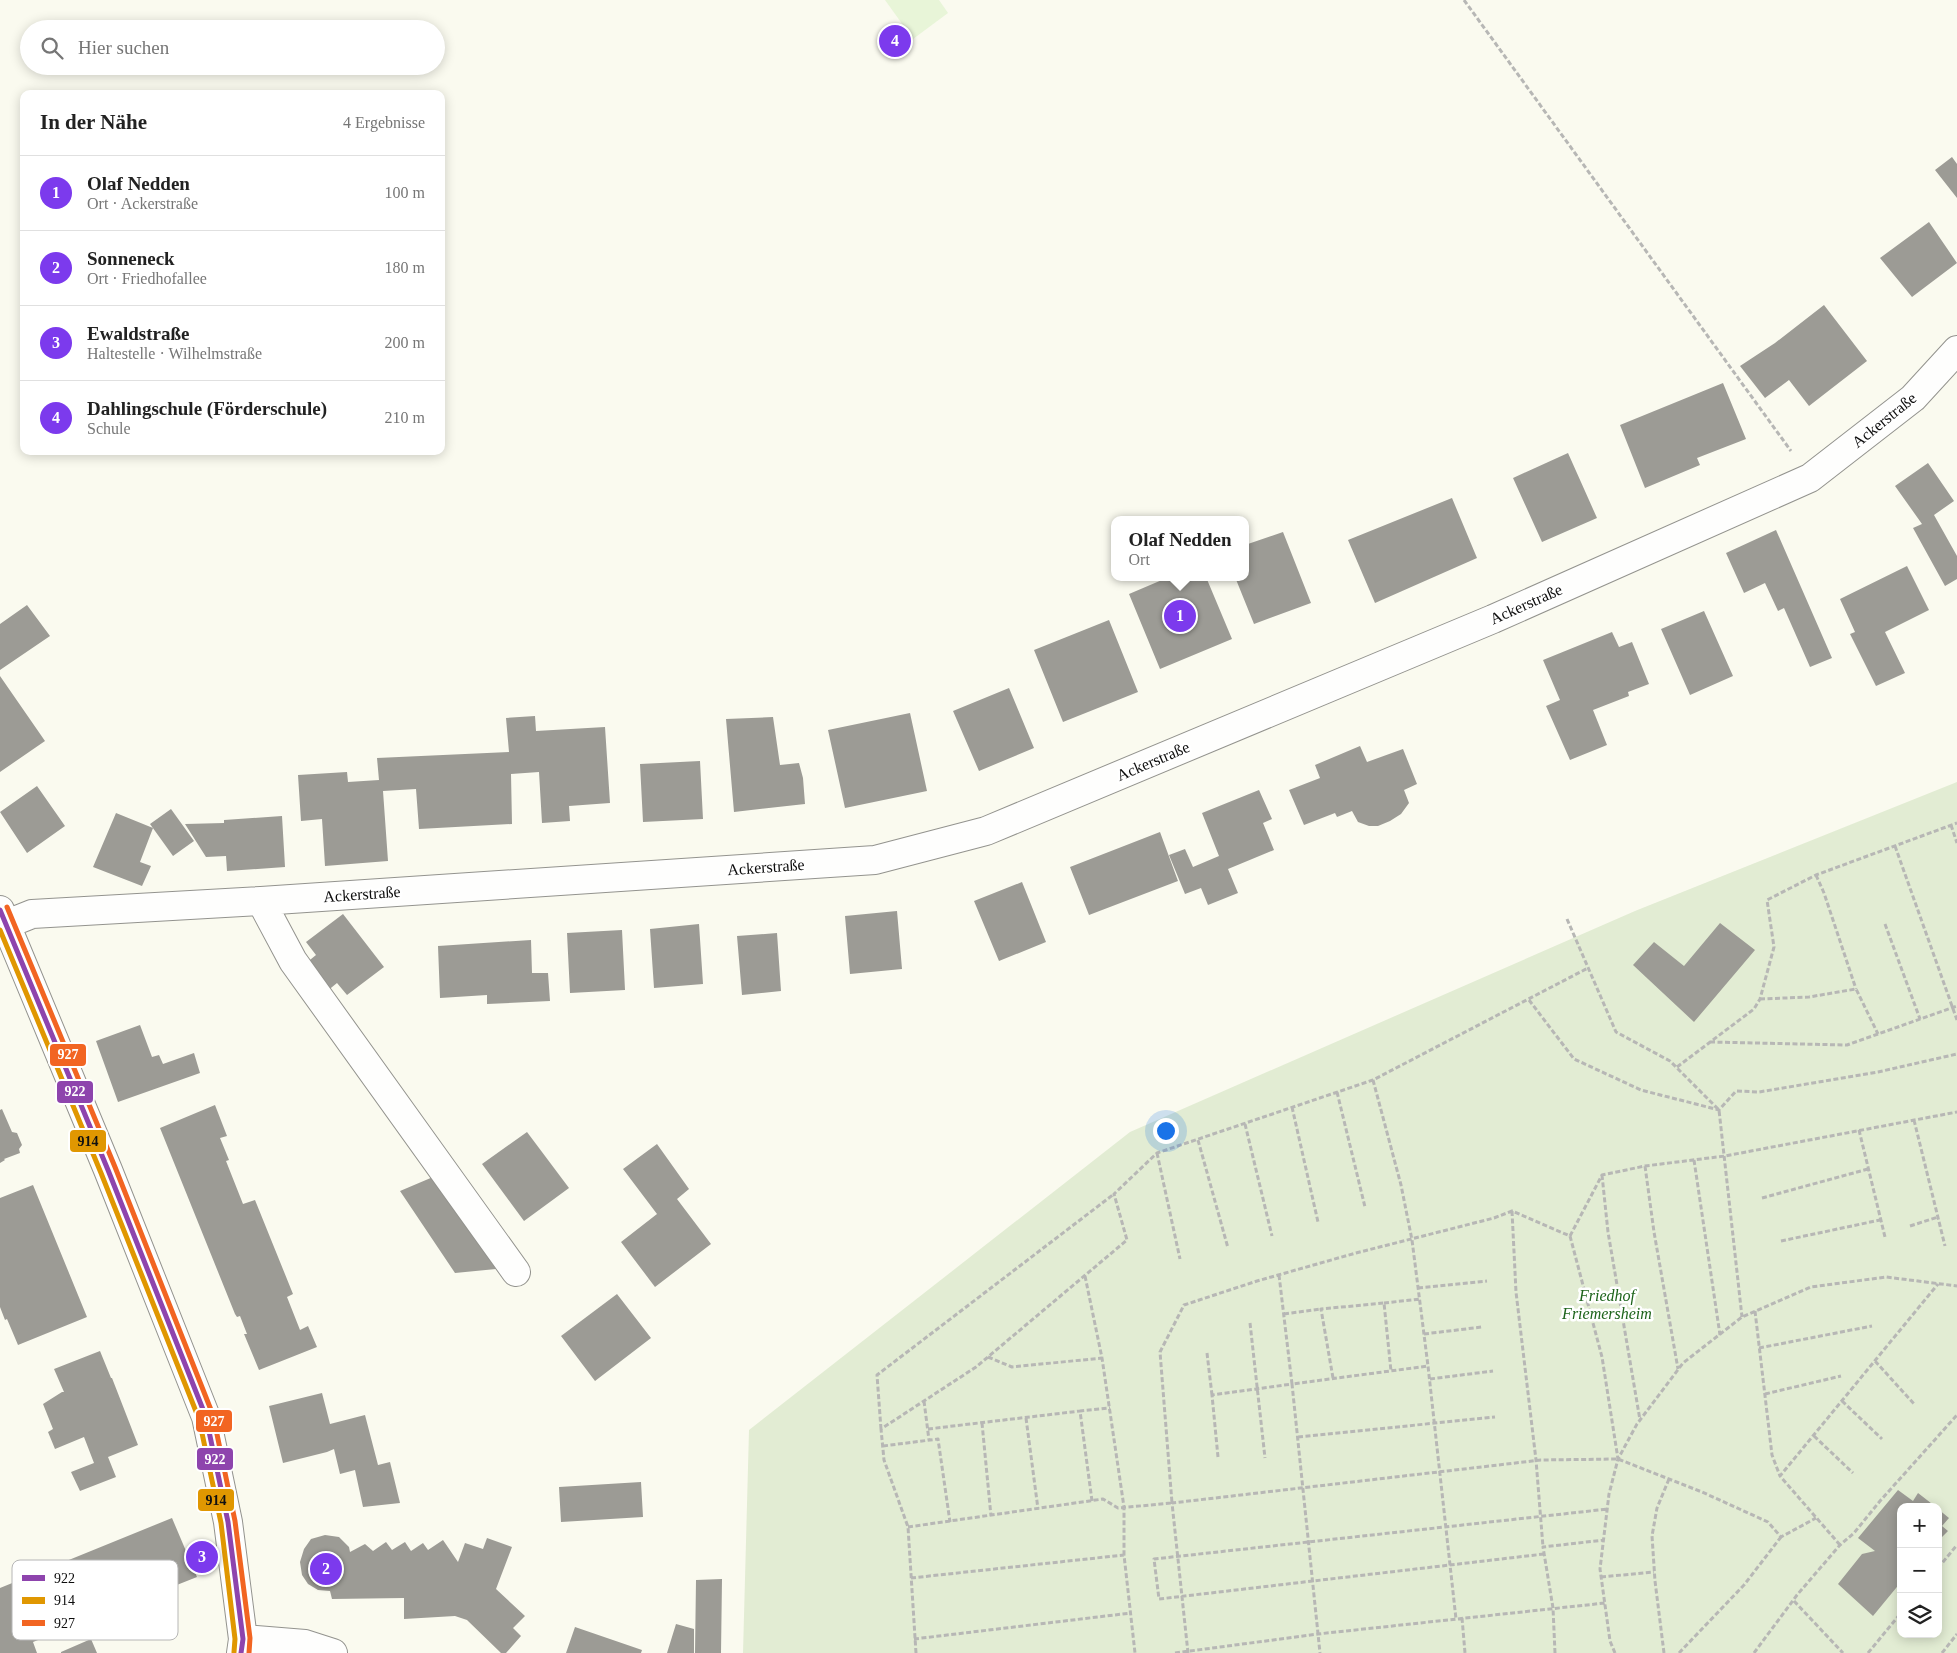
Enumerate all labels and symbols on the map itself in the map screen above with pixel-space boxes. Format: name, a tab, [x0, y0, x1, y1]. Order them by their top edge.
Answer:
pin: 4	[879, 22, 911, 60]
street label: Ackerstraße	[1849, 389, 1919, 451]
street label: Ackerstraße	[1487, 581, 1565, 627]
pin: 1	[1164, 597, 1196, 635]
street label: Ackerstraße	[1114, 738, 1192, 784]
street label: Ackerstraße	[727, 856, 805, 878]
street label: Ackerstraße	[323, 883, 401, 905]
line badge: 927	[49, 1043, 87, 1067]
text: 927	[58, 1047, 79, 1062]
line badge: 922	[56, 1080, 94, 1104]
text: 922	[65, 1084, 86, 1099]
your location	[1153, 1118, 1179, 1144]
line badge: 914	[69, 1129, 107, 1153]
text: 914	[78, 1134, 99, 1149]
park label: Friedhof Friemersheim	[1561, 1287, 1652, 1322]
line badge: 927	[195, 1409, 233, 1433]
text: 927	[204, 1414, 225, 1429]
line badge: 922	[196, 1447, 234, 1471]
text: 922	[205, 1452, 226, 1467]
line badge: 914	[197, 1488, 235, 1512]
text: 914	[206, 1493, 227, 1508]
pin: 3	[186, 1538, 218, 1576]
pin: 2	[310, 1550, 342, 1588]
legend	[12, 1560, 178, 1640]
text: 922	[54, 1571, 75, 1586]
text: 914	[54, 1593, 75, 1608]
text: 927	[54, 1616, 75, 1631]

